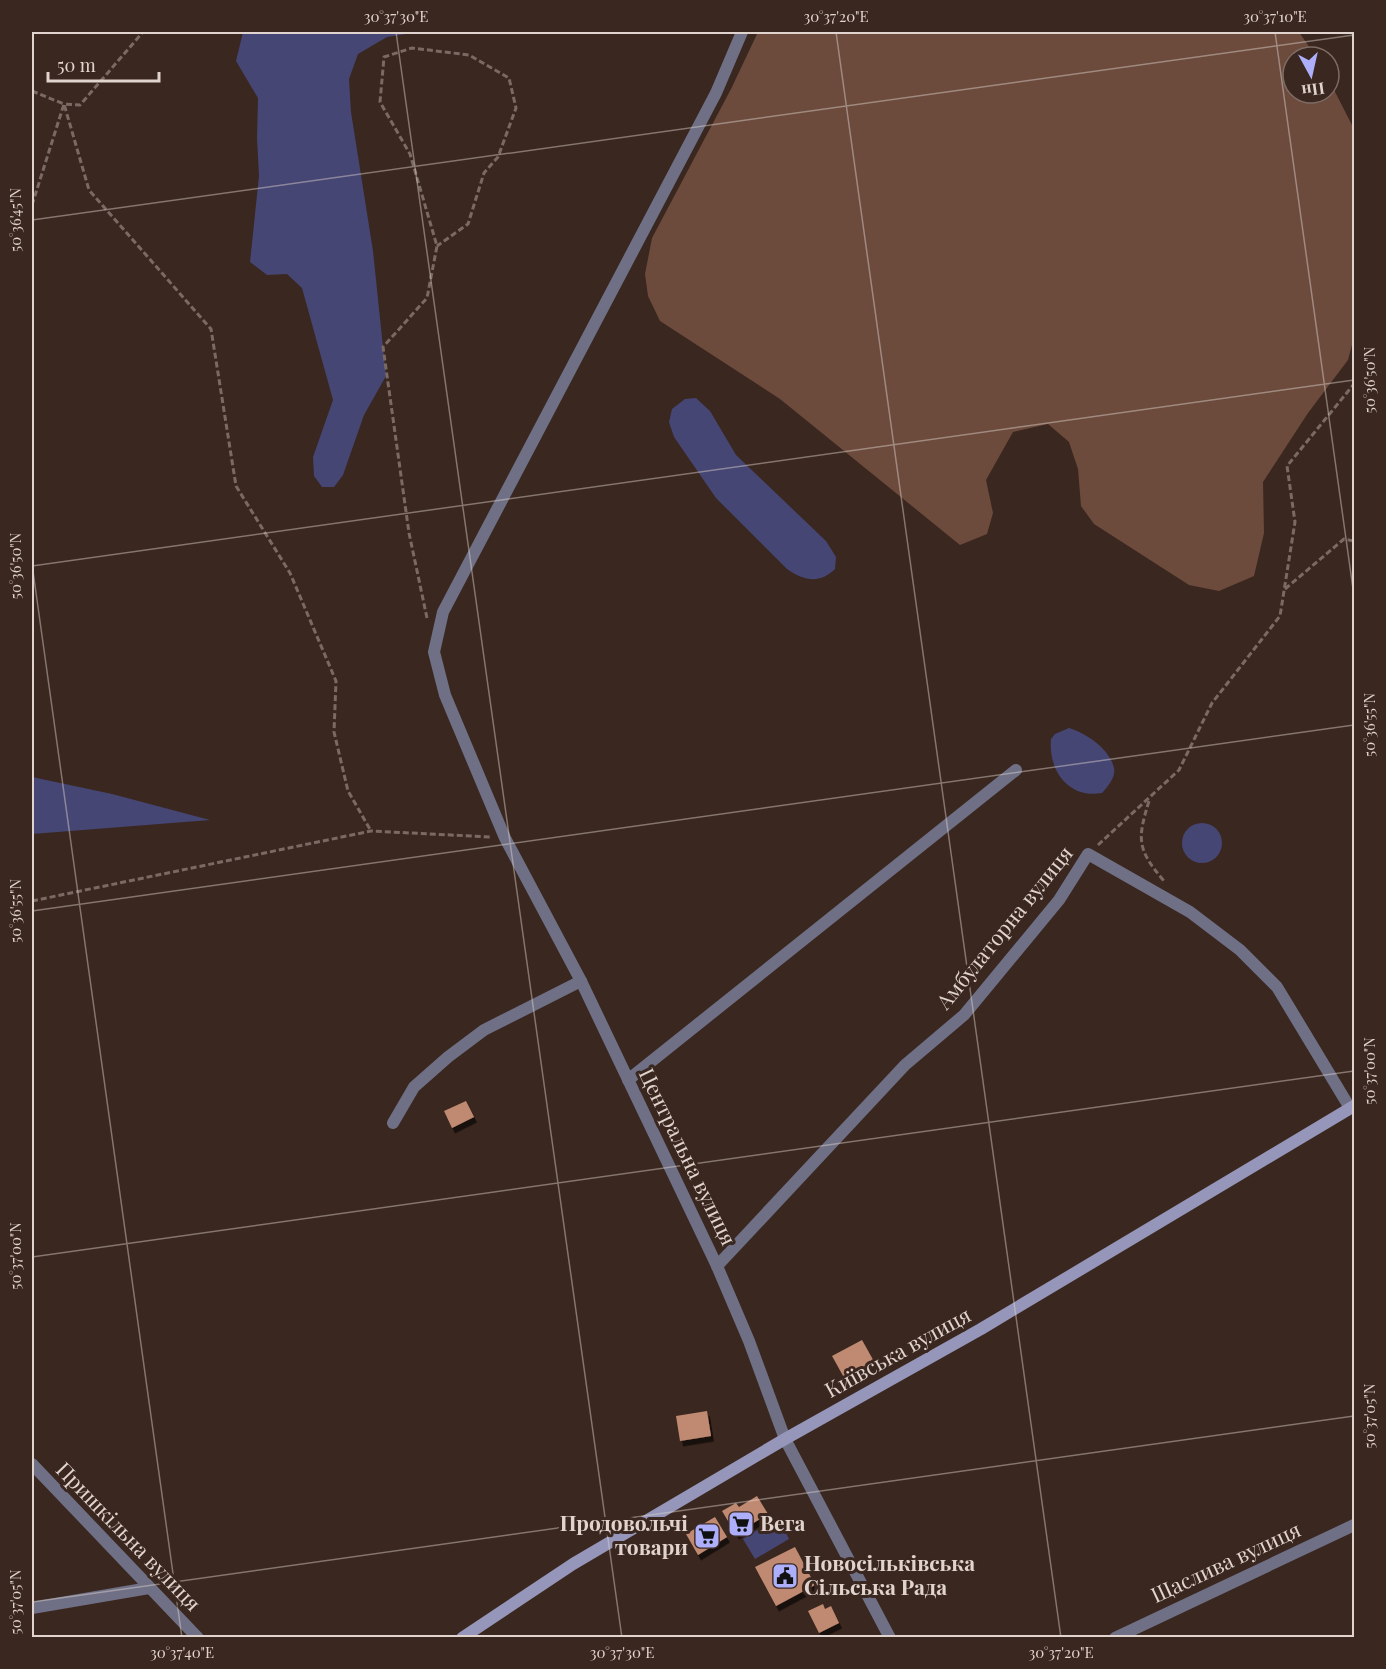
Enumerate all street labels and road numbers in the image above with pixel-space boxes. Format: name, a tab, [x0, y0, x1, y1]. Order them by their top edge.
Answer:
street label: Амбулаторна вулиця	[928, 839, 1078, 1015]
street label: Центральна вулиця	[634, 1063, 744, 1249]
street label: Київська вулиця	[819, 1300, 975, 1403]
street label: Пришкільна вулиця	[51, 1455, 208, 1616]
street label: Щаслива вулиця	[1146, 1514, 1304, 1608]

